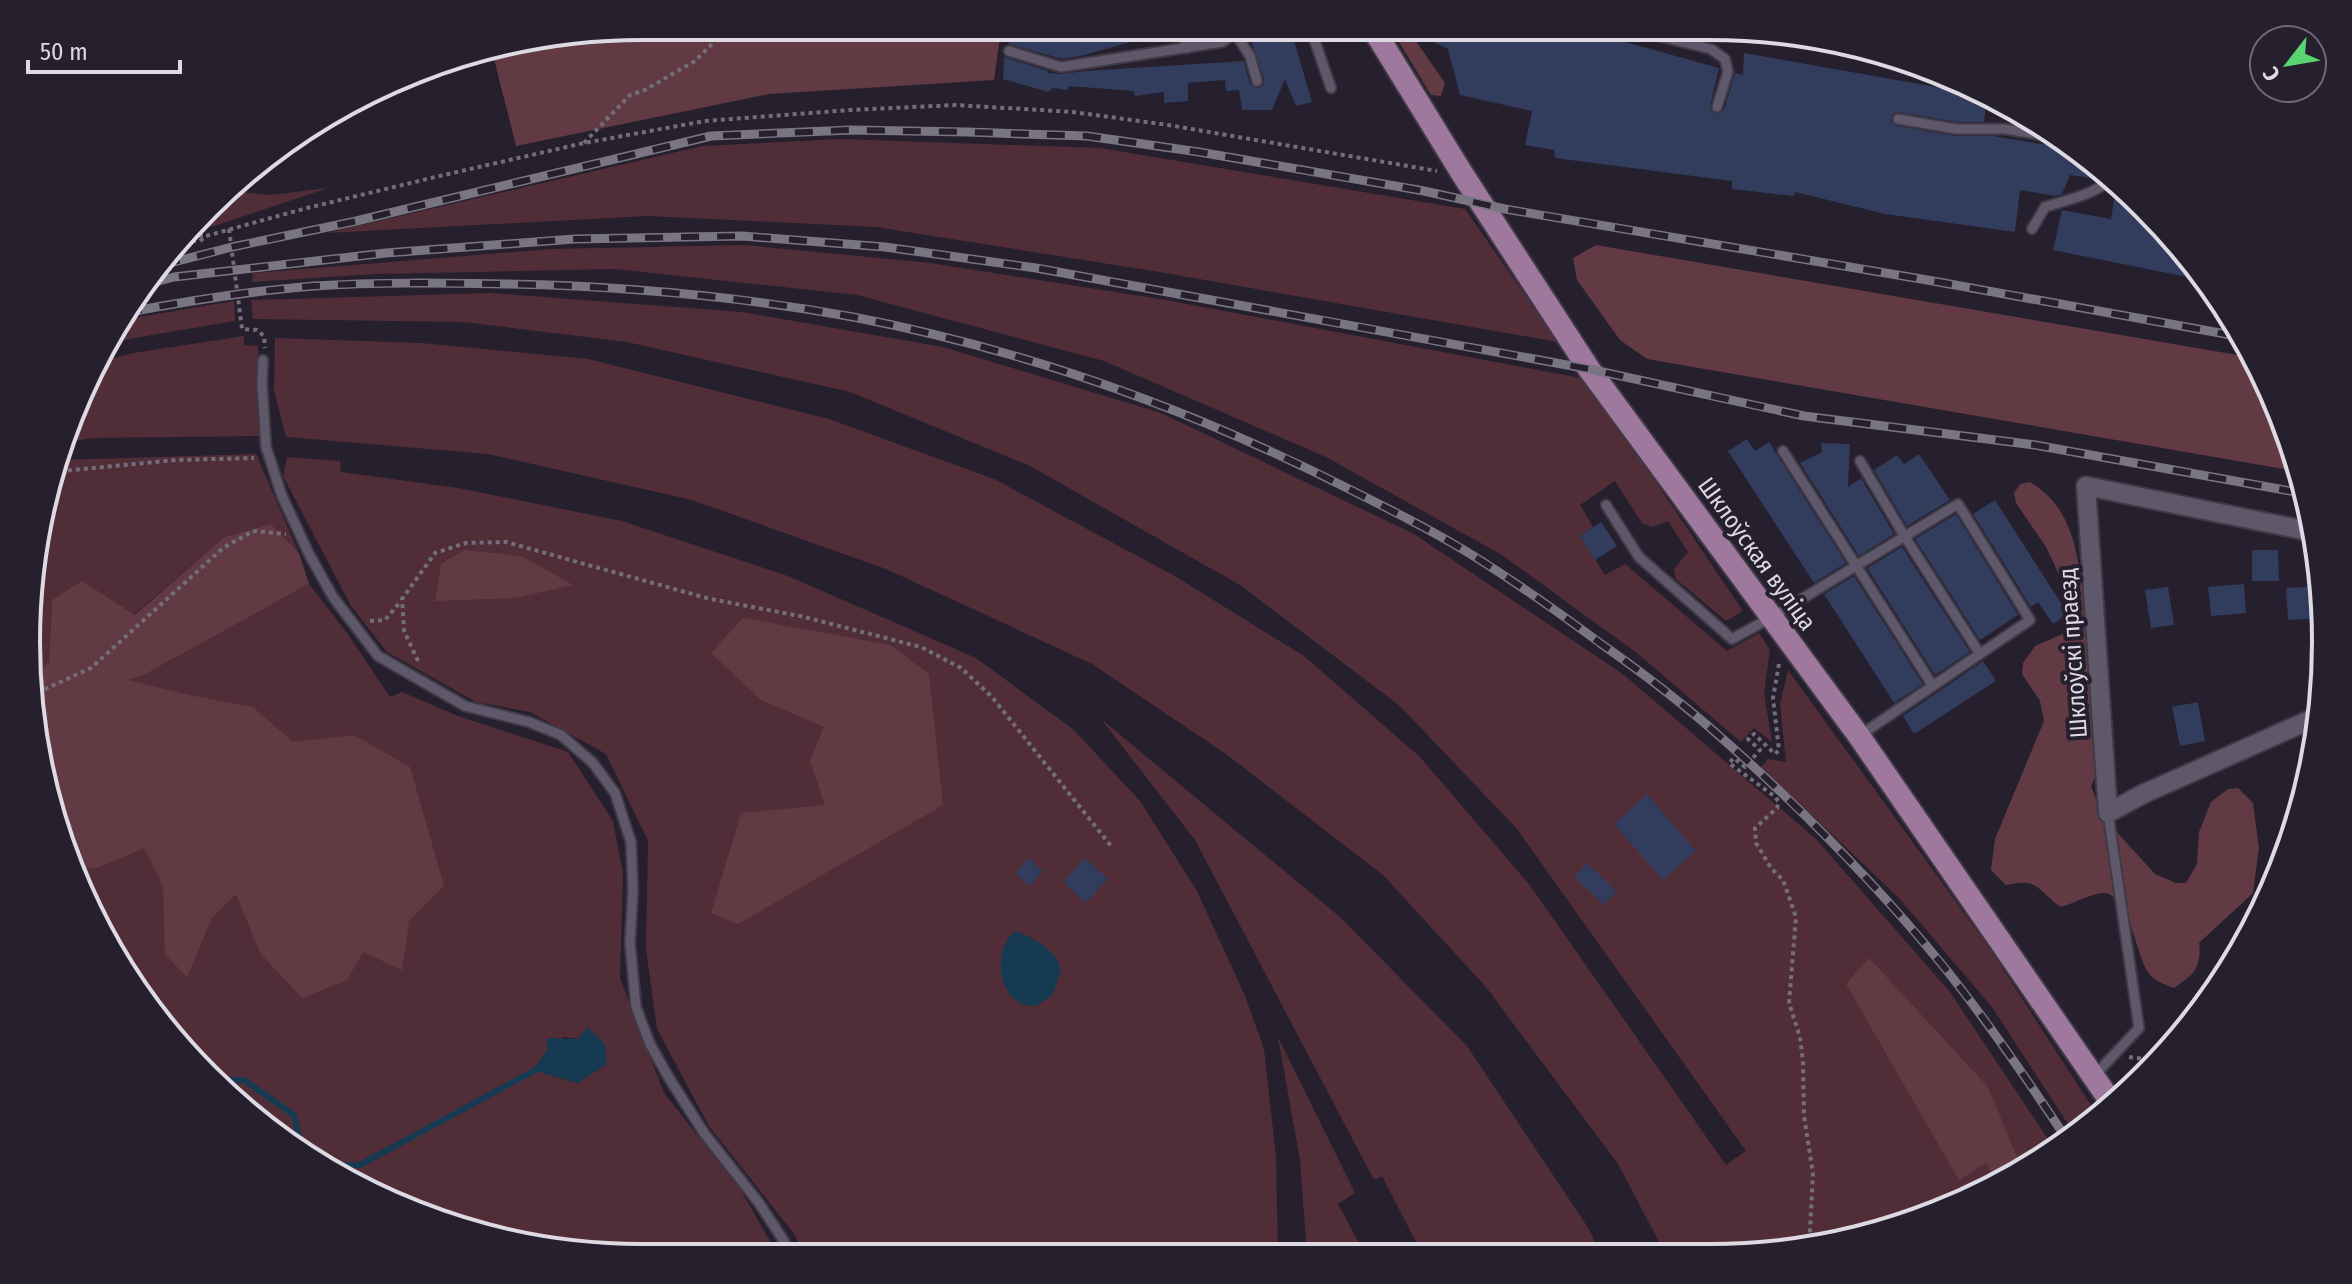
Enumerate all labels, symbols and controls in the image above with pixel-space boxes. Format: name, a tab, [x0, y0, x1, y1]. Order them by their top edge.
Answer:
scale bar	[28, 24, 180, 74]
north arrow	[2248, 24, 2328, 104]
text: 50 m	[40, 38, 88, 66]
text: С	[2257, 62, 2286, 86]
street label: Шклоўская вуліца	[1692, 472, 1822, 636]
street label: Шклоўскі праезд	[2053, 567, 2093, 739]

